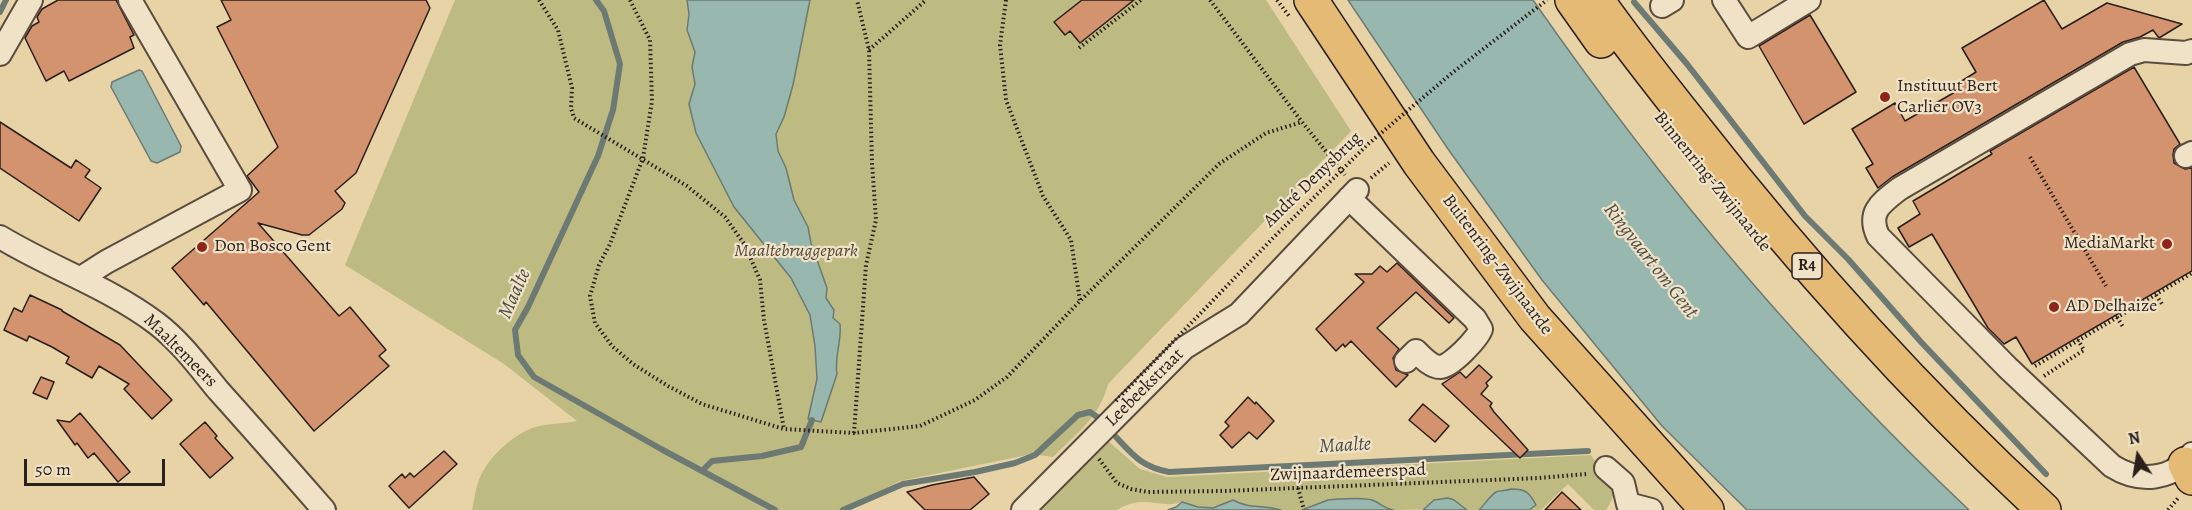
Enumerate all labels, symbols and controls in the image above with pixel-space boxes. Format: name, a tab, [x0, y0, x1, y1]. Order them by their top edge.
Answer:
place label: Instituut Bert Carlier OV3	[1897, 76, 1998, 118]
marker: Instituut Bert Carlier OV3	[1878, 90, 1892, 104]
street label: Binnenring-Zwijnaarde	[1649, 108, 1775, 256]
street label: André Denysbrug	[1259, 128, 1367, 232]
street label: Buitenring-Zwijnaarde	[1437, 190, 1557, 340]
water label: Ringvaart om Gent	[1598, 199, 1702, 323]
place label: MediaMarkt	[2064, 233, 2155, 255]
place label: Don Bosco Gent	[214, 236, 331, 258]
marker: MediaMarkt	[2160, 237, 2174, 251]
marker: Don Bosco Gent	[195, 240, 209, 254]
park label: Maaltebruggepark	[734, 241, 858, 263]
road number: R4	[1792, 253, 1822, 279]
water label: Maalte	[493, 265, 537, 323]
place label: AD Delhaize	[2066, 296, 2157, 318]
marker: AD Delhaize	[2047, 300, 2061, 314]
street label: Maaltemeers	[139, 310, 221, 392]
street label: Leebeekstraat	[1101, 344, 1189, 432]
north arrow	[2108, 426, 2168, 486]
text: N	[2126, 426, 2142, 450]
water label: Maalte	[1318, 433, 1372, 459]
scale bar	[27, 447, 168, 485]
text: 50 m	[35, 457, 71, 481]
street label: Zwijnaardemeerspad	[1270, 459, 1426, 487]

